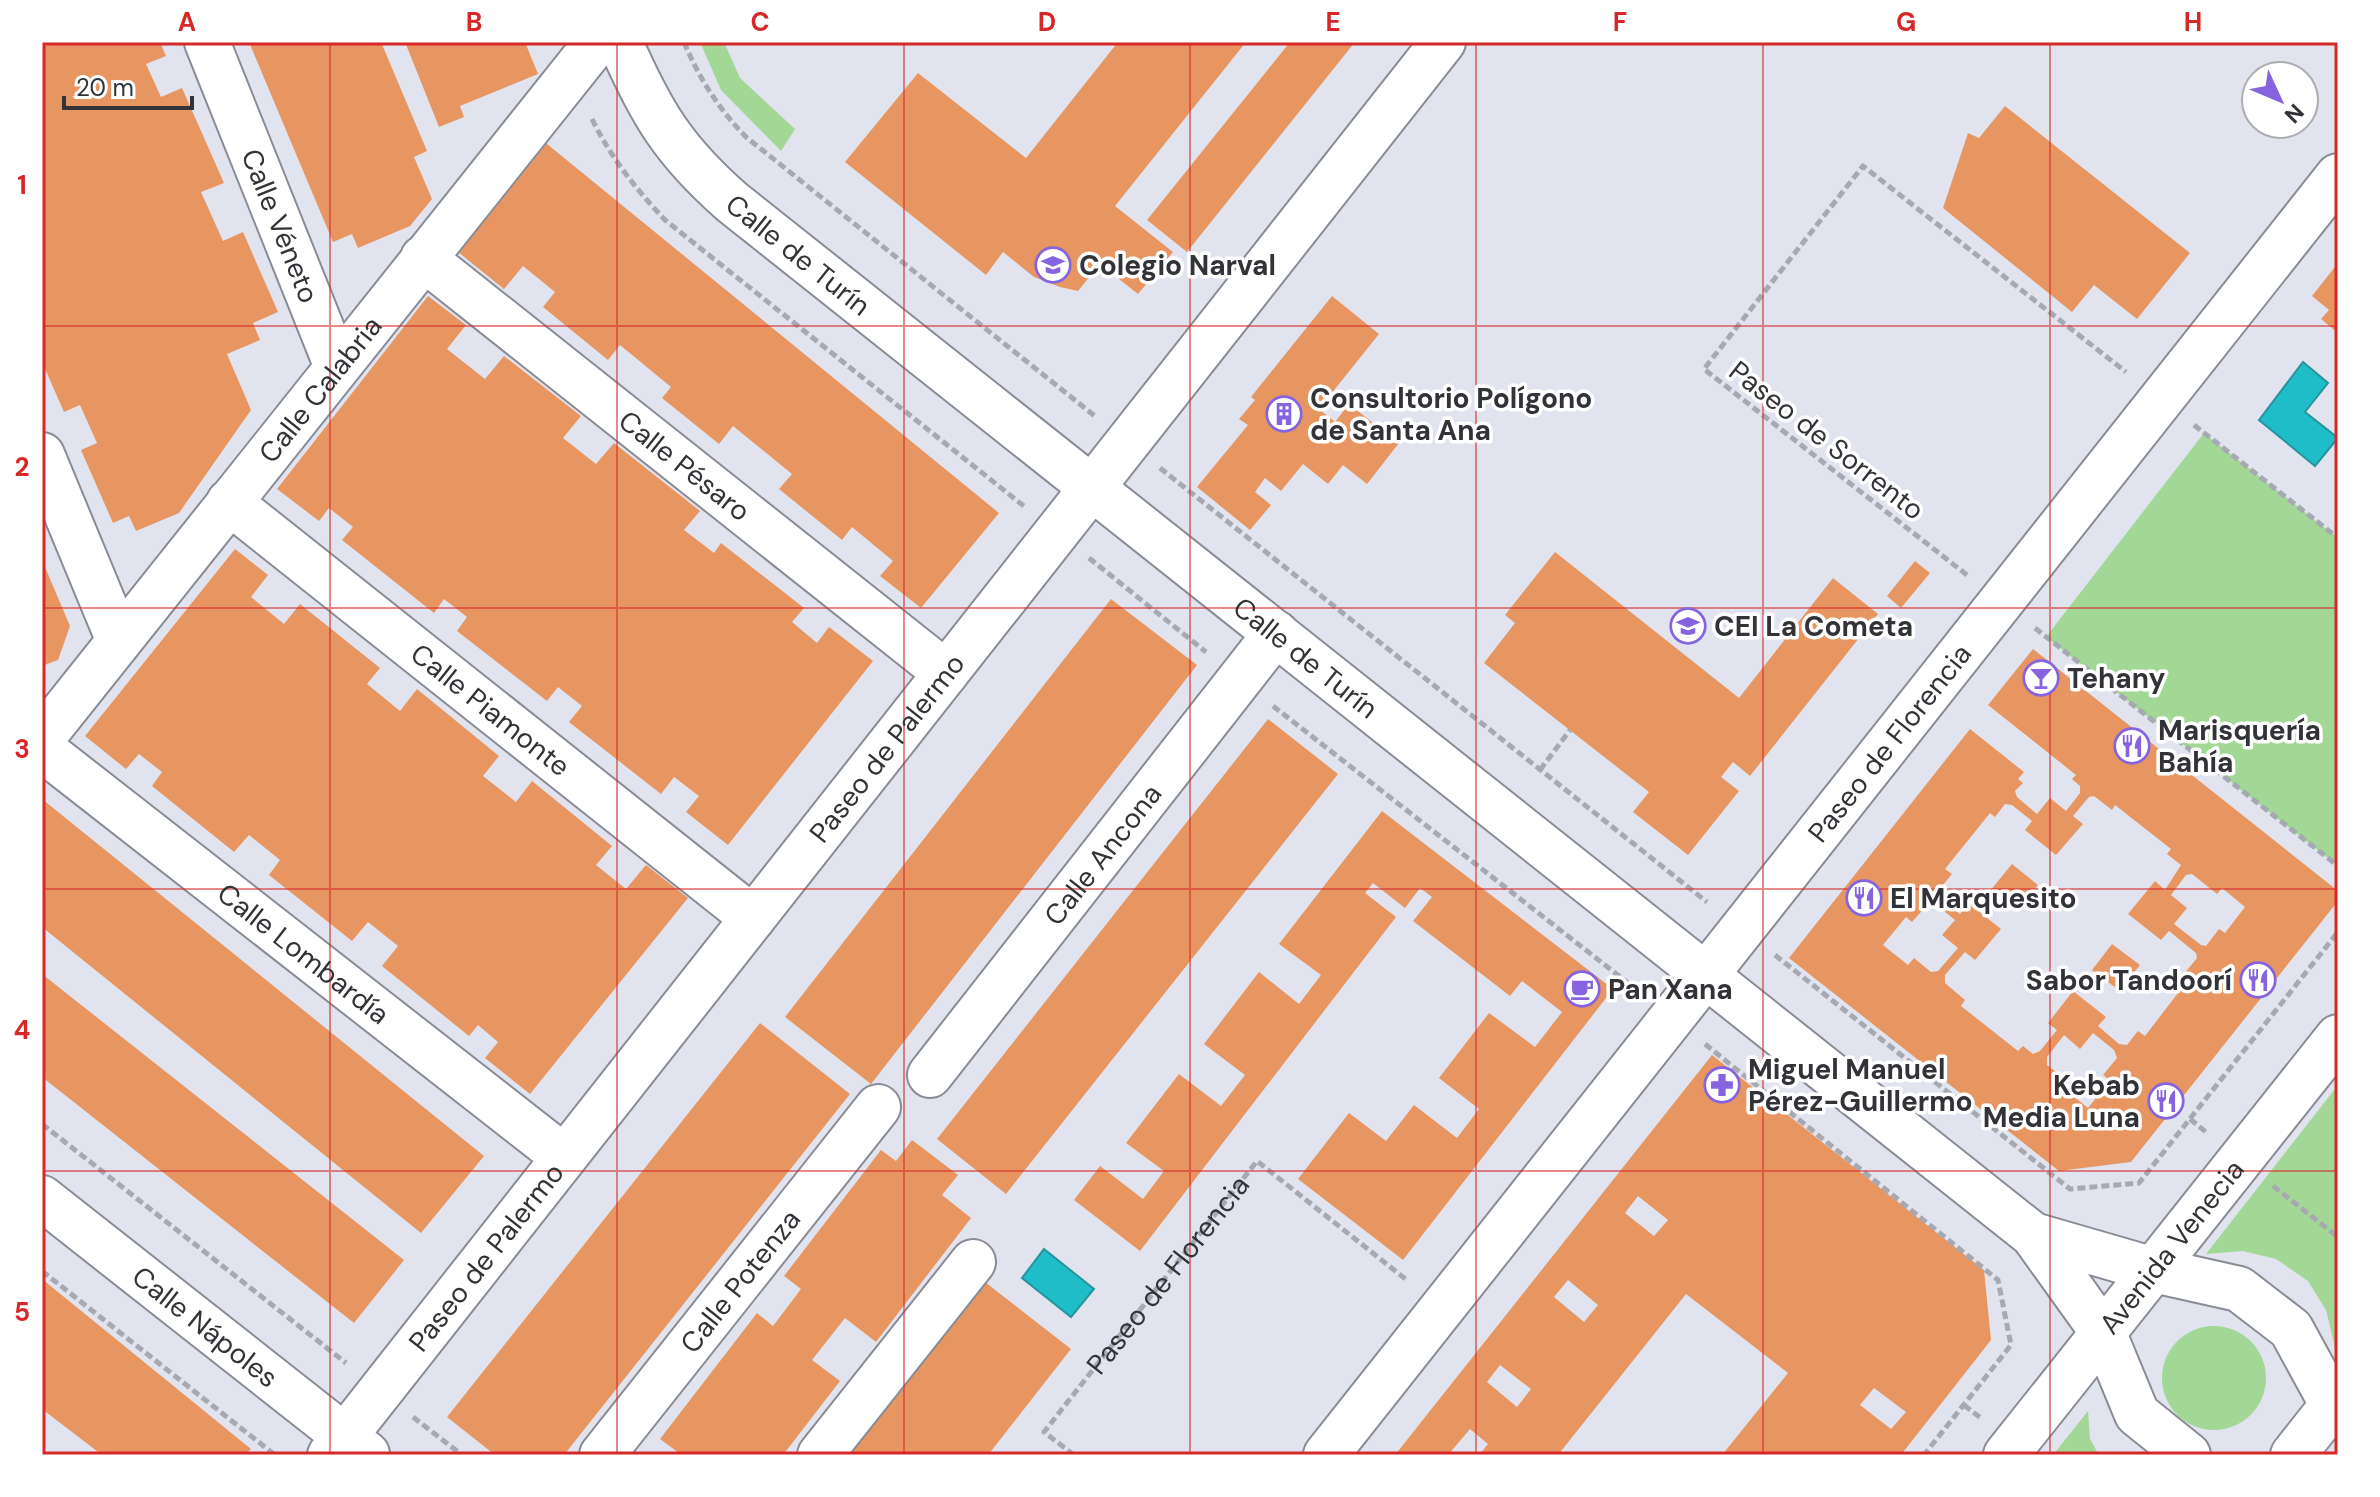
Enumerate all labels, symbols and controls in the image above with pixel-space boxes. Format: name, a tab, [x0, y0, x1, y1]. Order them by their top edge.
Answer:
text: A	[178, 5, 196, 39]
text: B	[466, 5, 482, 39]
text: C	[750, 5, 770, 39]
text: D	[1038, 5, 1056, 39]
text: E	[1325, 5, 1341, 39]
text: F	[1613, 5, 1627, 39]
text: G	[1896, 5, 1916, 39]
text: H	[2184, 5, 2202, 39]
scale bar	[64, 60, 192, 110]
north arrow	[2240, 60, 2320, 140]
text: 20 m	[76, 72, 134, 103]
text: N	[2278, 98, 2310, 129]
street label: Calle Véneto	[233, 144, 327, 308]
text: 1	[17, 168, 27, 202]
street label: Calle de Turín	[718, 186, 878, 324]
school or university icon: Colegio Narval	[1034, 246, 1072, 284]
place label: Colegio Narval	[1079, 247, 1276, 284]
street label: Calle Calabria	[251, 309, 390, 471]
street label: Paseo de Sorrento	[1722, 353, 1932, 528]
place label: Consultorio Polígono de Santa Ana	[1310, 380, 1592, 449]
building icon: Consultorio Polígono de Santa Ana	[1265, 395, 1303, 433]
street label: Calle Pésaro	[611, 402, 758, 530]
text: 2	[14, 450, 30, 484]
street label: Calle de Turín	[1225, 589, 1386, 727]
school or university icon: CEI La Cometa	[1669, 607, 1707, 645]
place label: CEI La Cometa	[1714, 608, 1913, 645]
street label: Calle Piamonte	[403, 635, 578, 785]
street label: Paseo de Florencia	[1800, 636, 1980, 850]
street label: Paseo de Palermo	[801, 646, 973, 850]
bar icon: Tehany	[2022, 659, 2060, 697]
place label: Tehany	[2067, 660, 2166, 697]
place label: Marisquería Bahía	[2158, 712, 2321, 781]
restaurant icon: Marisquería Bahía	[2113, 727, 2151, 765]
text: 3	[14, 732, 30, 766]
street label: Calle Ancona	[1036, 777, 1170, 933]
street label: Calle Lombardía	[210, 875, 397, 1033]
restaurant icon: El Marquesito	[1845, 879, 1883, 917]
place label: El Marquesito	[1890, 880, 2077, 917]
restaurant icon: Sabor Tandoorí	[2239, 961, 2277, 999]
place label: Sabor Tandoorí	[2026, 962, 2233, 999]
cafe icon: Pan Xana	[1563, 970, 1601, 1008]
place label: Pan Xana	[1608, 971, 1733, 1008]
text: 4	[14, 1013, 30, 1047]
place label: Miguel Manuel Pérez-Guillermo	[1748, 1051, 1973, 1120]
pharmacy icon: Miguel Manuel Pérez-Guillermo	[1703, 1066, 1741, 1104]
place label: Kebab Media Luna	[1983, 1067, 2140, 1136]
restaurant icon: Kebab Media Luna	[2147, 1082, 2185, 1120]
street label: Avenida Venecia	[2091, 1152, 2253, 1342]
street label: Paseo de Palermo	[400, 1155, 572, 1359]
street label: Paseo de Florencia	[1078, 1168, 1258, 1382]
street label: Calle Potenza	[672, 1202, 809, 1361]
street label: Calle Nápoles	[124, 1258, 286, 1396]
text: 5	[14, 1295, 30, 1329]

